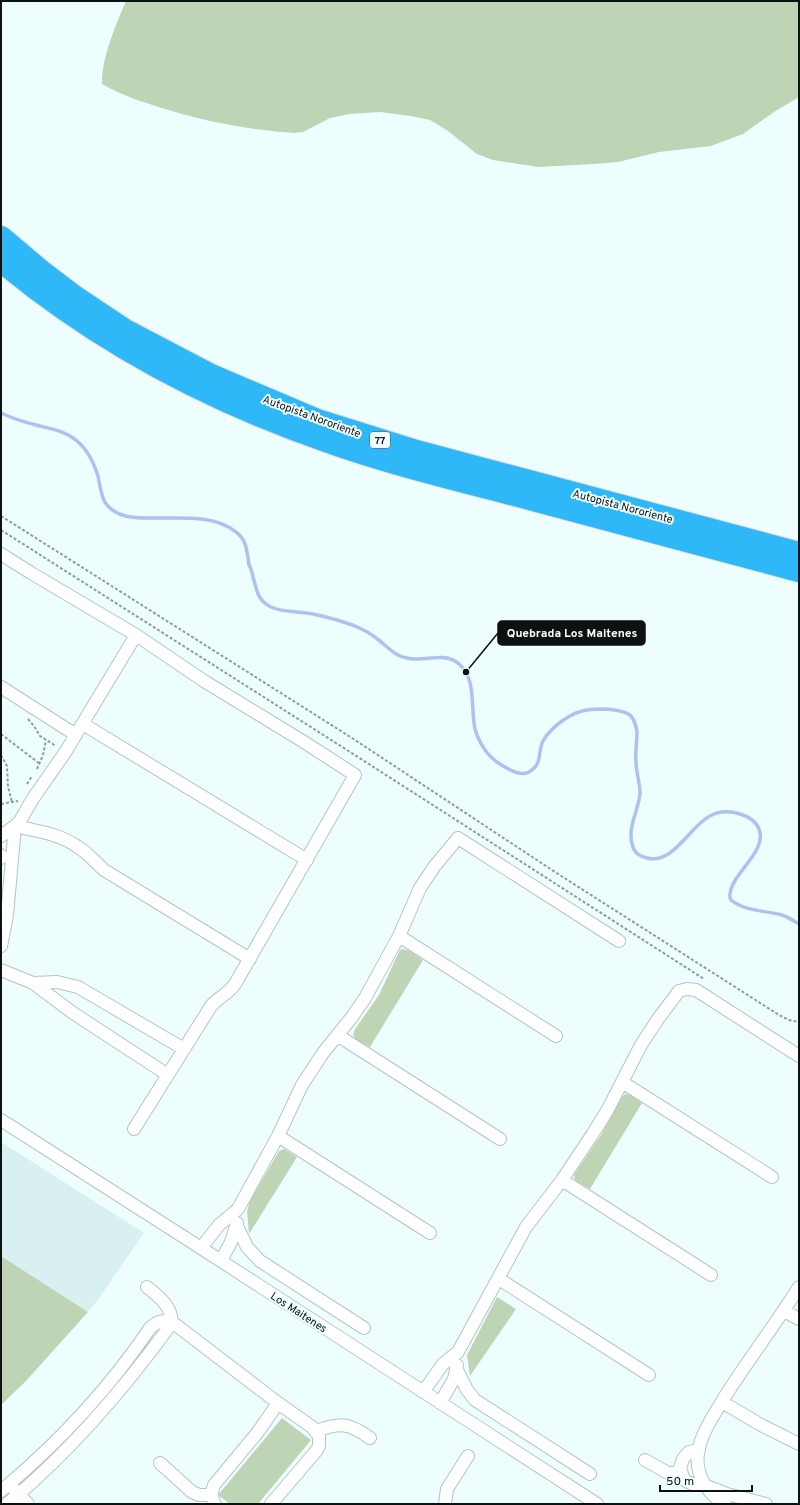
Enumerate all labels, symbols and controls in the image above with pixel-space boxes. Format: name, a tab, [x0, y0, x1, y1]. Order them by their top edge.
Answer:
street label: Autopista Nororiente	[261, 393, 363, 441]
road number: 77	[370, 432, 390, 448]
street label: Autopista Nororiente	[571, 487, 674, 527]
callout: Quebrada Los Maitenes	[498, 621, 645, 645]
text: Quebrada Los Maitenes	[507, 626, 637, 642]
street label: Los Maitenes	[268, 1289, 329, 1336]
scale bar	[660, 1467, 752, 1493]
text: 50 m	[666, 1474, 694, 1490]

